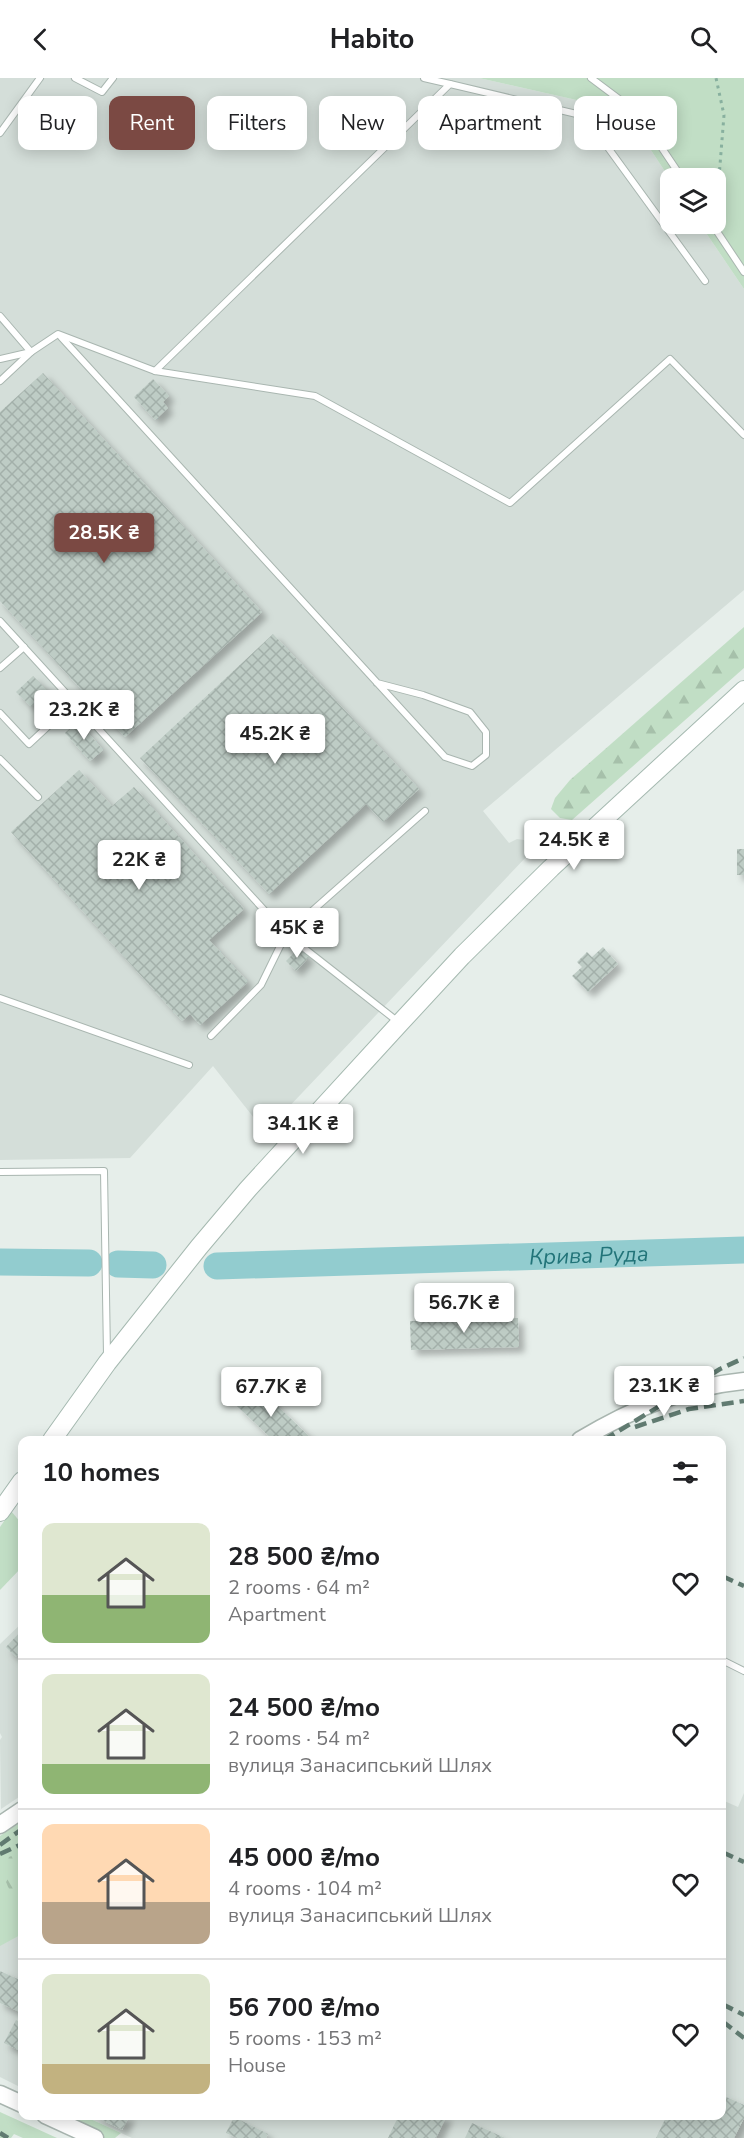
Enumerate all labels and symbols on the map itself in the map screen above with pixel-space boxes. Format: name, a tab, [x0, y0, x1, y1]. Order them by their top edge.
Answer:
pin: 28.5K ₴	[49, 513, 159, 564]
pin: 23.2K ₴	[29, 690, 139, 741]
pin: 45.2K ₴	[220, 714, 330, 765]
pin: 24.5K ₴	[519, 820, 629, 871]
pin: 22K ₴	[97, 840, 181, 891]
pin: 45K ₴	[255, 908, 339, 959]
pin: 34.1K ₴	[248, 1104, 358, 1155]
water label: Крива Руда	[529, 1239, 649, 1273]
pin: 56.7K ₴	[409, 1283, 519, 1334]
pin: 23.1K ₴	[609, 1366, 719, 1417]
pin: 67.7K ₴	[216, 1367, 326, 1418]

